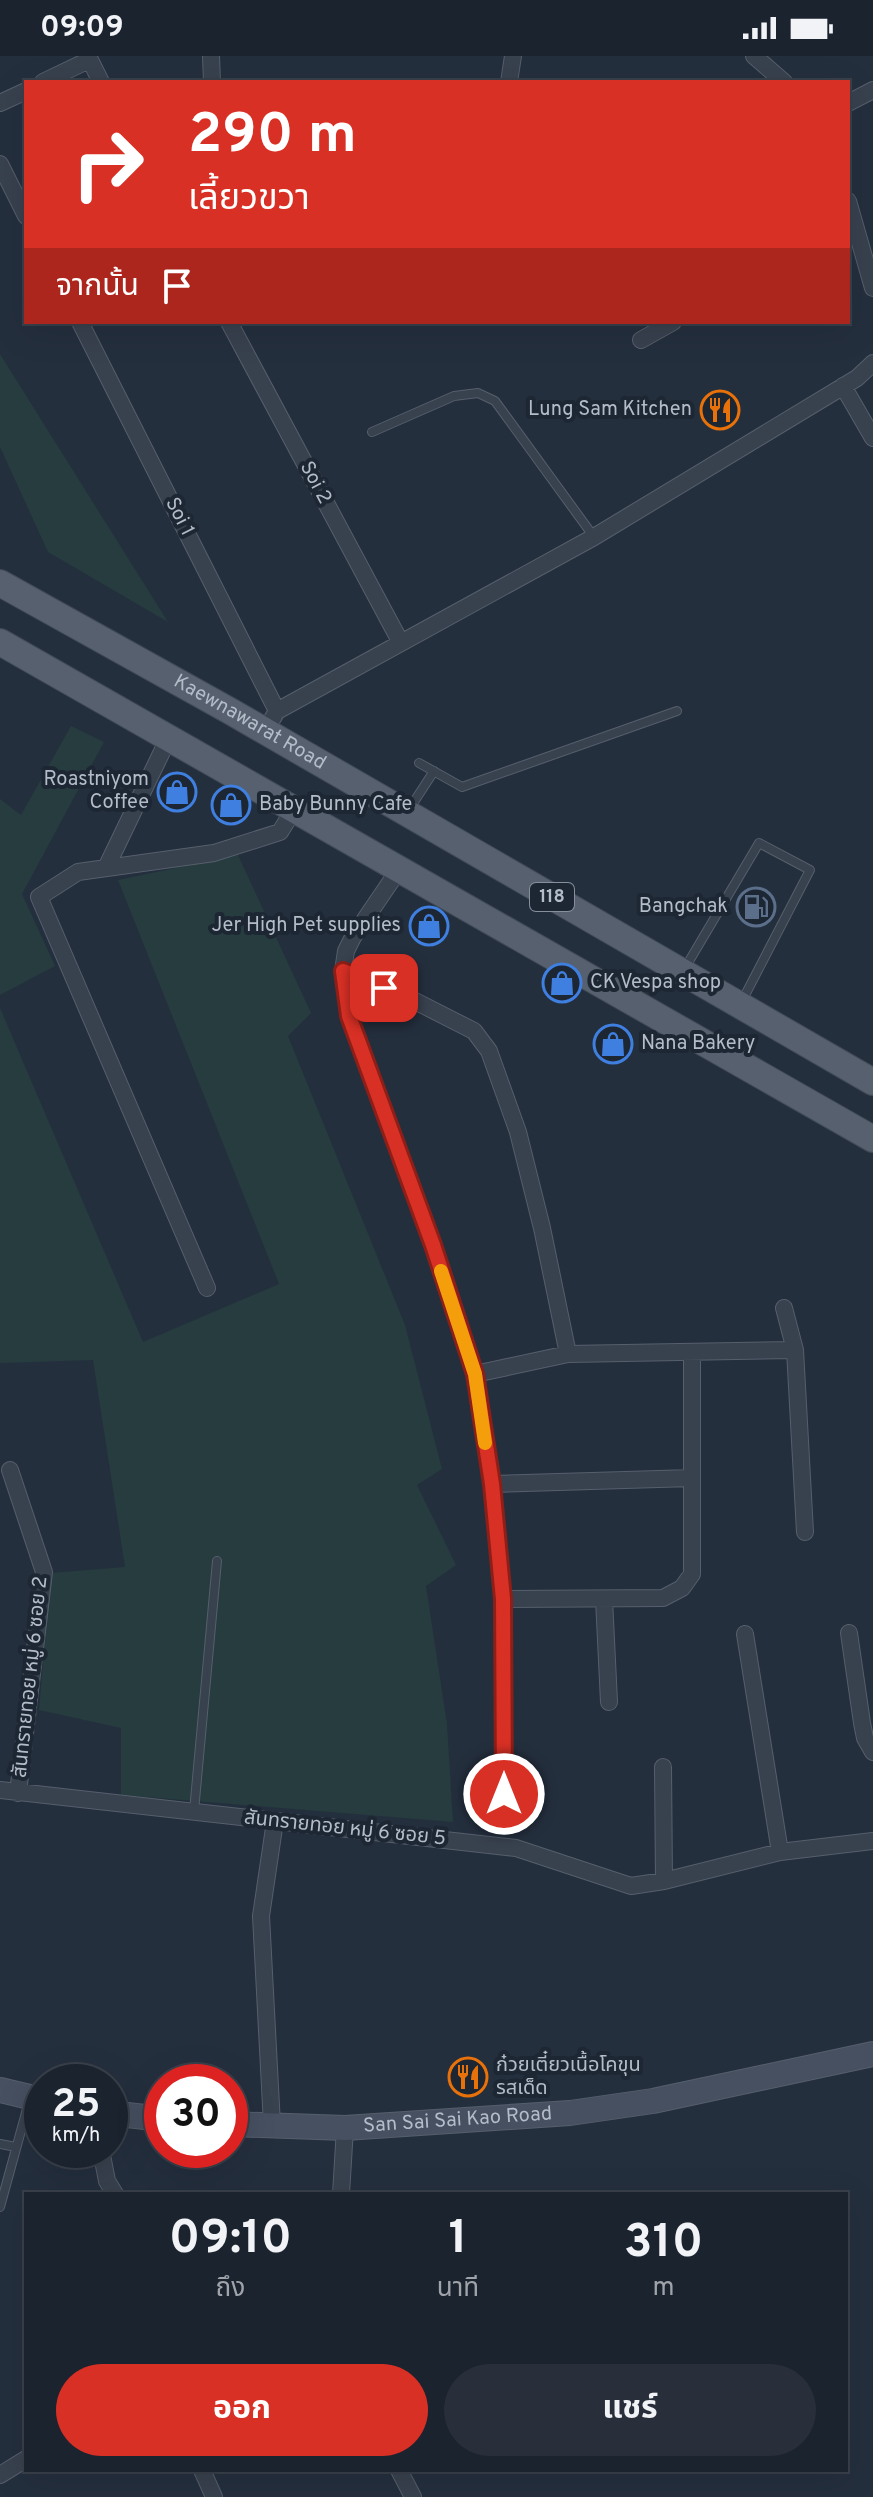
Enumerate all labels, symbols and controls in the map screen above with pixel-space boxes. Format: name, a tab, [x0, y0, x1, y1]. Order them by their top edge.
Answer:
text: 09:09	[40, 10, 124, 47]
text: 290 m	[188, 102, 357, 172]
icon: right	[56, 112, 160, 216]
text: เลี้ยวขวา	[188, 177, 310, 223]
icon: arrive	[155, 264, 199, 308]
text: จากนั้น	[56, 269, 139, 306]
restaurant icon: Lung Sam Kitchen	[699, 389, 741, 431]
place label: Lung Sam Kitchen	[528, 397, 692, 423]
street label: Soi 2	[293, 457, 337, 509]
street label: Soi 1	[158, 493, 200, 541]
street label: Kaewnawarat Road	[169, 669, 330, 776]
place label: Roastniyom Coffee	[43, 767, 149, 816]
shop icon: Roastniyom Coffee	[156, 771, 198, 813]
shop icon: Baby Bunny Cafe	[210, 784, 252, 826]
place label: Baby Bunny Cafe	[259, 792, 412, 818]
road number: 118	[530, 883, 574, 911]
fuel station icon: Bangchak	[735, 886, 777, 928]
place label: Bangchak	[639, 894, 728, 920]
shop icon: Jer High Pet supplies	[408, 905, 450, 947]
place label: Jer High Pet supplies	[212, 913, 401, 939]
pin	[350, 954, 418, 1022]
shop icon: CK Vespa shop	[541, 962, 583, 1004]
icon: arrive	[362, 966, 406, 1010]
place label: CK Vespa shop	[590, 970, 721, 996]
shop icon: Nana Bakery	[592, 1023, 634, 1065]
place label: Nana Bakery	[641, 1031, 755, 1057]
street label: สันทรายทอย หมู่ 6 ซอย 2	[7, 1575, 55, 1779]
position arrow	[462, 1752, 546, 1836]
street label: สันทรายทอย หมู่ 6 ซอย 5	[243, 1805, 447, 1853]
place label: ก๋วยเตี๋ยวเนื้อโคขุน รสเด็ด	[496, 2050, 641, 2102]
restaurant icon: ก๋วยเตี๋ยวเนื้อโคขุน รสเด็ด	[447, 2056, 489, 2098]
speed limit sign: 30	[144, 2064, 248, 2168]
text: 25	[52, 2081, 100, 2131]
street label: San Sai Sai Kao Road	[362, 2101, 553, 2140]
text: km/h	[52, 2123, 100, 2149]
text: 09:10	[169, 2210, 292, 2270]
text: 1	[448, 2210, 468, 2270]
text: 310	[624, 2214, 703, 2274]
text: m	[653, 2272, 675, 2305]
text: ถึง	[216, 2273, 245, 2306]
text: นาที	[437, 2273, 479, 2306]
button: ออก	[56, 2364, 428, 2456]
button: แชร์	[444, 2364, 816, 2456]

